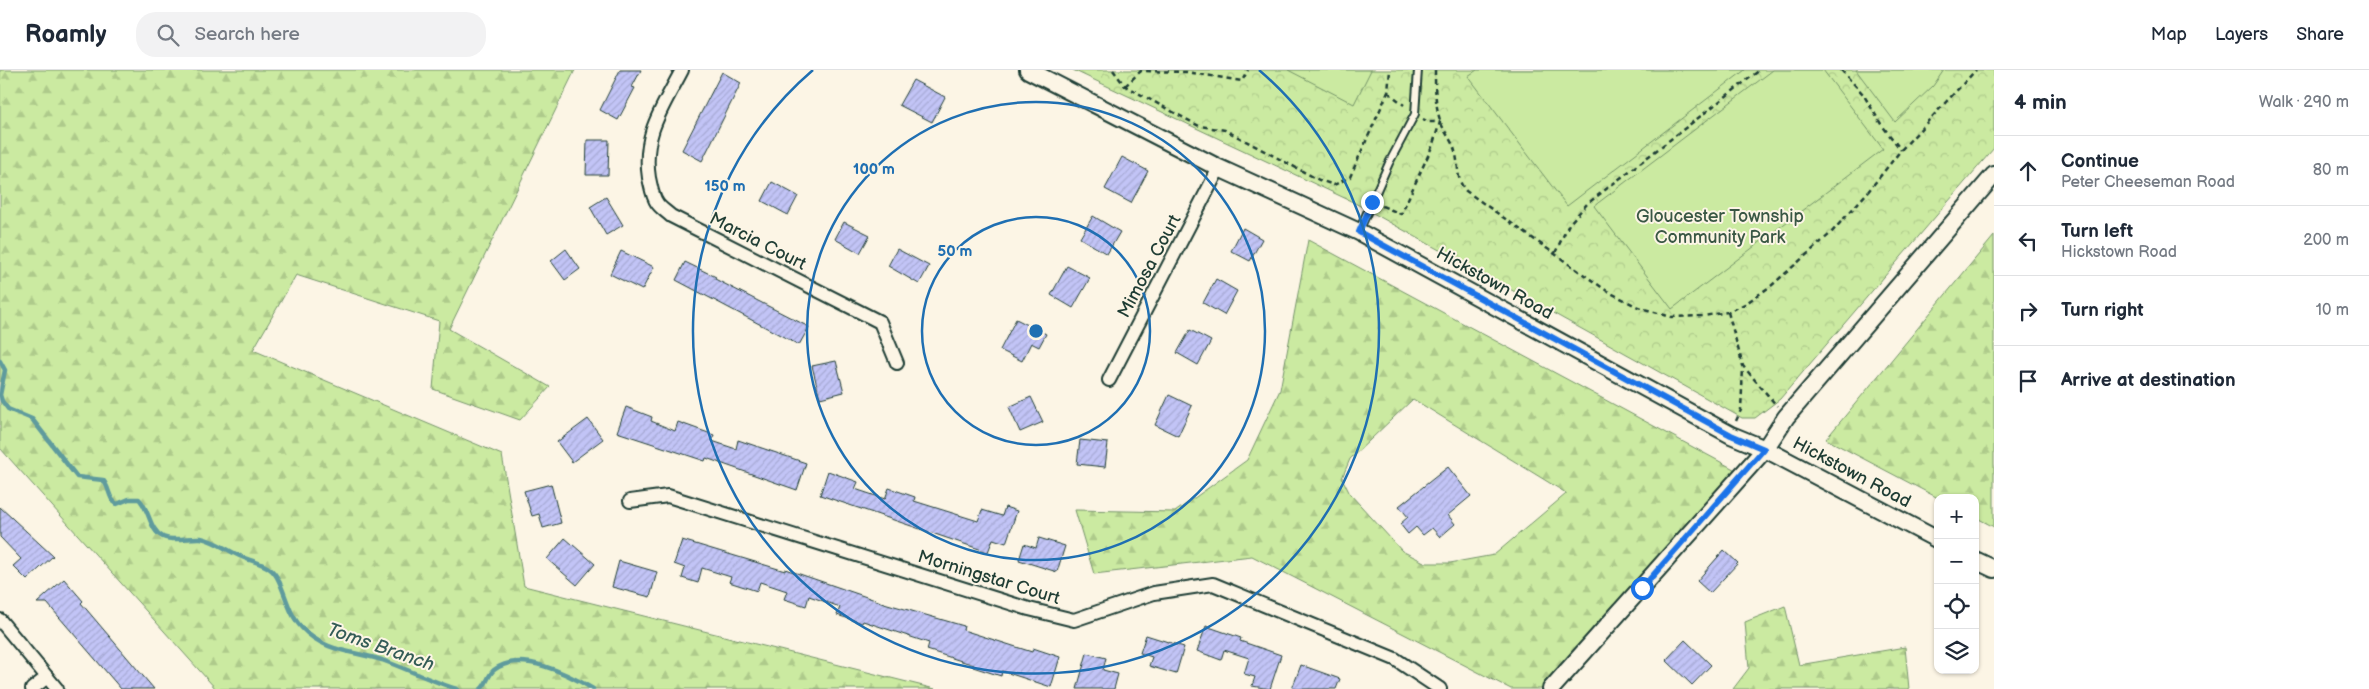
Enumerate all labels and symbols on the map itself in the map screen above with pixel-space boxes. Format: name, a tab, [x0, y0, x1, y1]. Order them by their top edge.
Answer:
text: 100 m	[853, 160, 895, 179]
text: 150 m	[704, 177, 746, 196]
route end	[1361, 191, 1384, 214]
park label: Gloucester Township Community Park	[1636, 206, 1804, 248]
street label: Marcia Court	[706, 208, 810, 275]
street label: Mimosa Court	[1113, 211, 1186, 321]
text: 50 m	[938, 242, 973, 261]
street label: Hickstown Road	[1433, 243, 1557, 324]
centre of rings	[1027, 322, 1045, 340]
street label: Hickstown Road	[1789, 433, 1914, 512]
street label: Morningstar Court	[915, 546, 1063, 609]
route start	[1631, 577, 1654, 600]
water label: Toms Branch	[324, 618, 437, 676]

